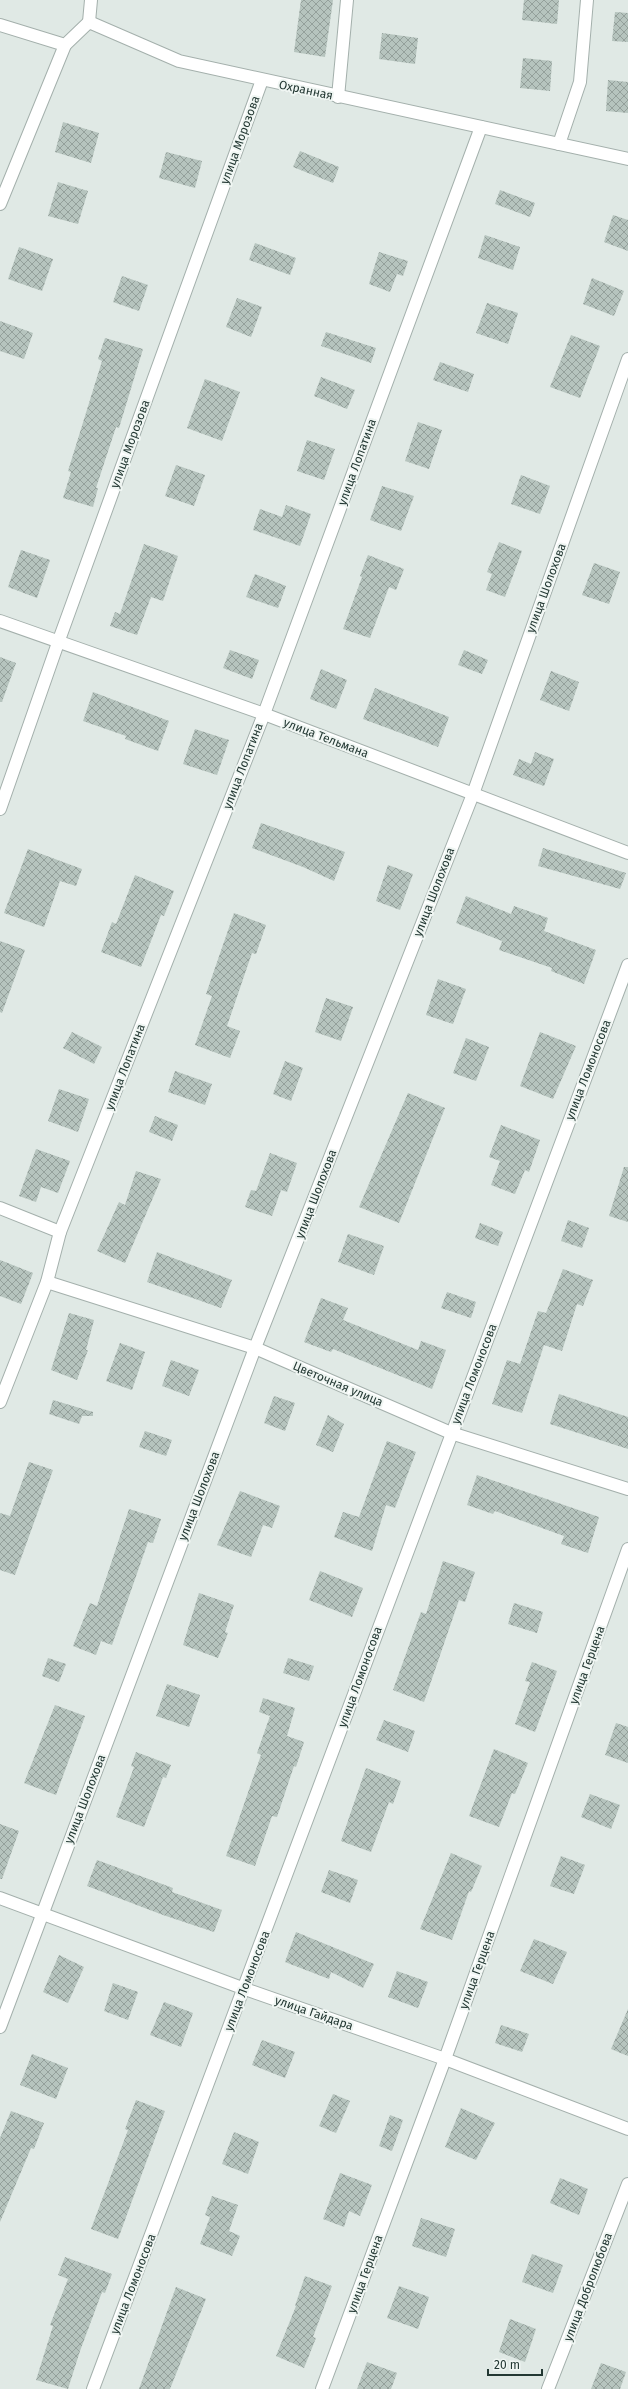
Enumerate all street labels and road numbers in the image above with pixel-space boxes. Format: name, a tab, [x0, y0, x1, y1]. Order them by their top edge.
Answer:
street label: Охранная	[278, 77, 334, 103]
street label: улица Морозова	[218, 94, 262, 186]
street label: улица Морозова	[108, 398, 152, 490]
street label: улица Лопатина	[335, 417, 379, 507]
street label: улица Шолохова	[523, 541, 569, 635]
street label: улица Тельмана	[282, 715, 370, 761]
street label: улица Лопатина	[220, 721, 266, 811]
street label: улица Шолохова	[411, 845, 457, 939]
street label: улица Ломоносова	[562, 1018, 614, 1122]
street label: улица Лопатина	[102, 1022, 148, 1112]
street label: улица Шолохова	[293, 1147, 339, 1241]
street label: улица Ломоносова	[448, 1322, 500, 1426]
street label: Цветочная улица	[291, 1359, 385, 1409]
street label: улица Шолохова	[176, 1449, 222, 1543]
street label: улица Герцена	[566, 1624, 608, 1706]
street label: улица Ломоносова	[335, 1625, 385, 1729]
street label: улица Шолохова	[62, 1752, 108, 1846]
street label: улица Ломоносова	[221, 1929, 273, 2033]
street label: улица Герцена	[456, 1929, 498, 2011]
street label: улица Гайдара	[273, 1993, 355, 2033]
street label: улица Добролюбова	[561, 2231, 615, 2343]
street label: улица Ломоносова	[107, 2232, 159, 2336]
street label: улица Герцена	[344, 2233, 386, 2315]

